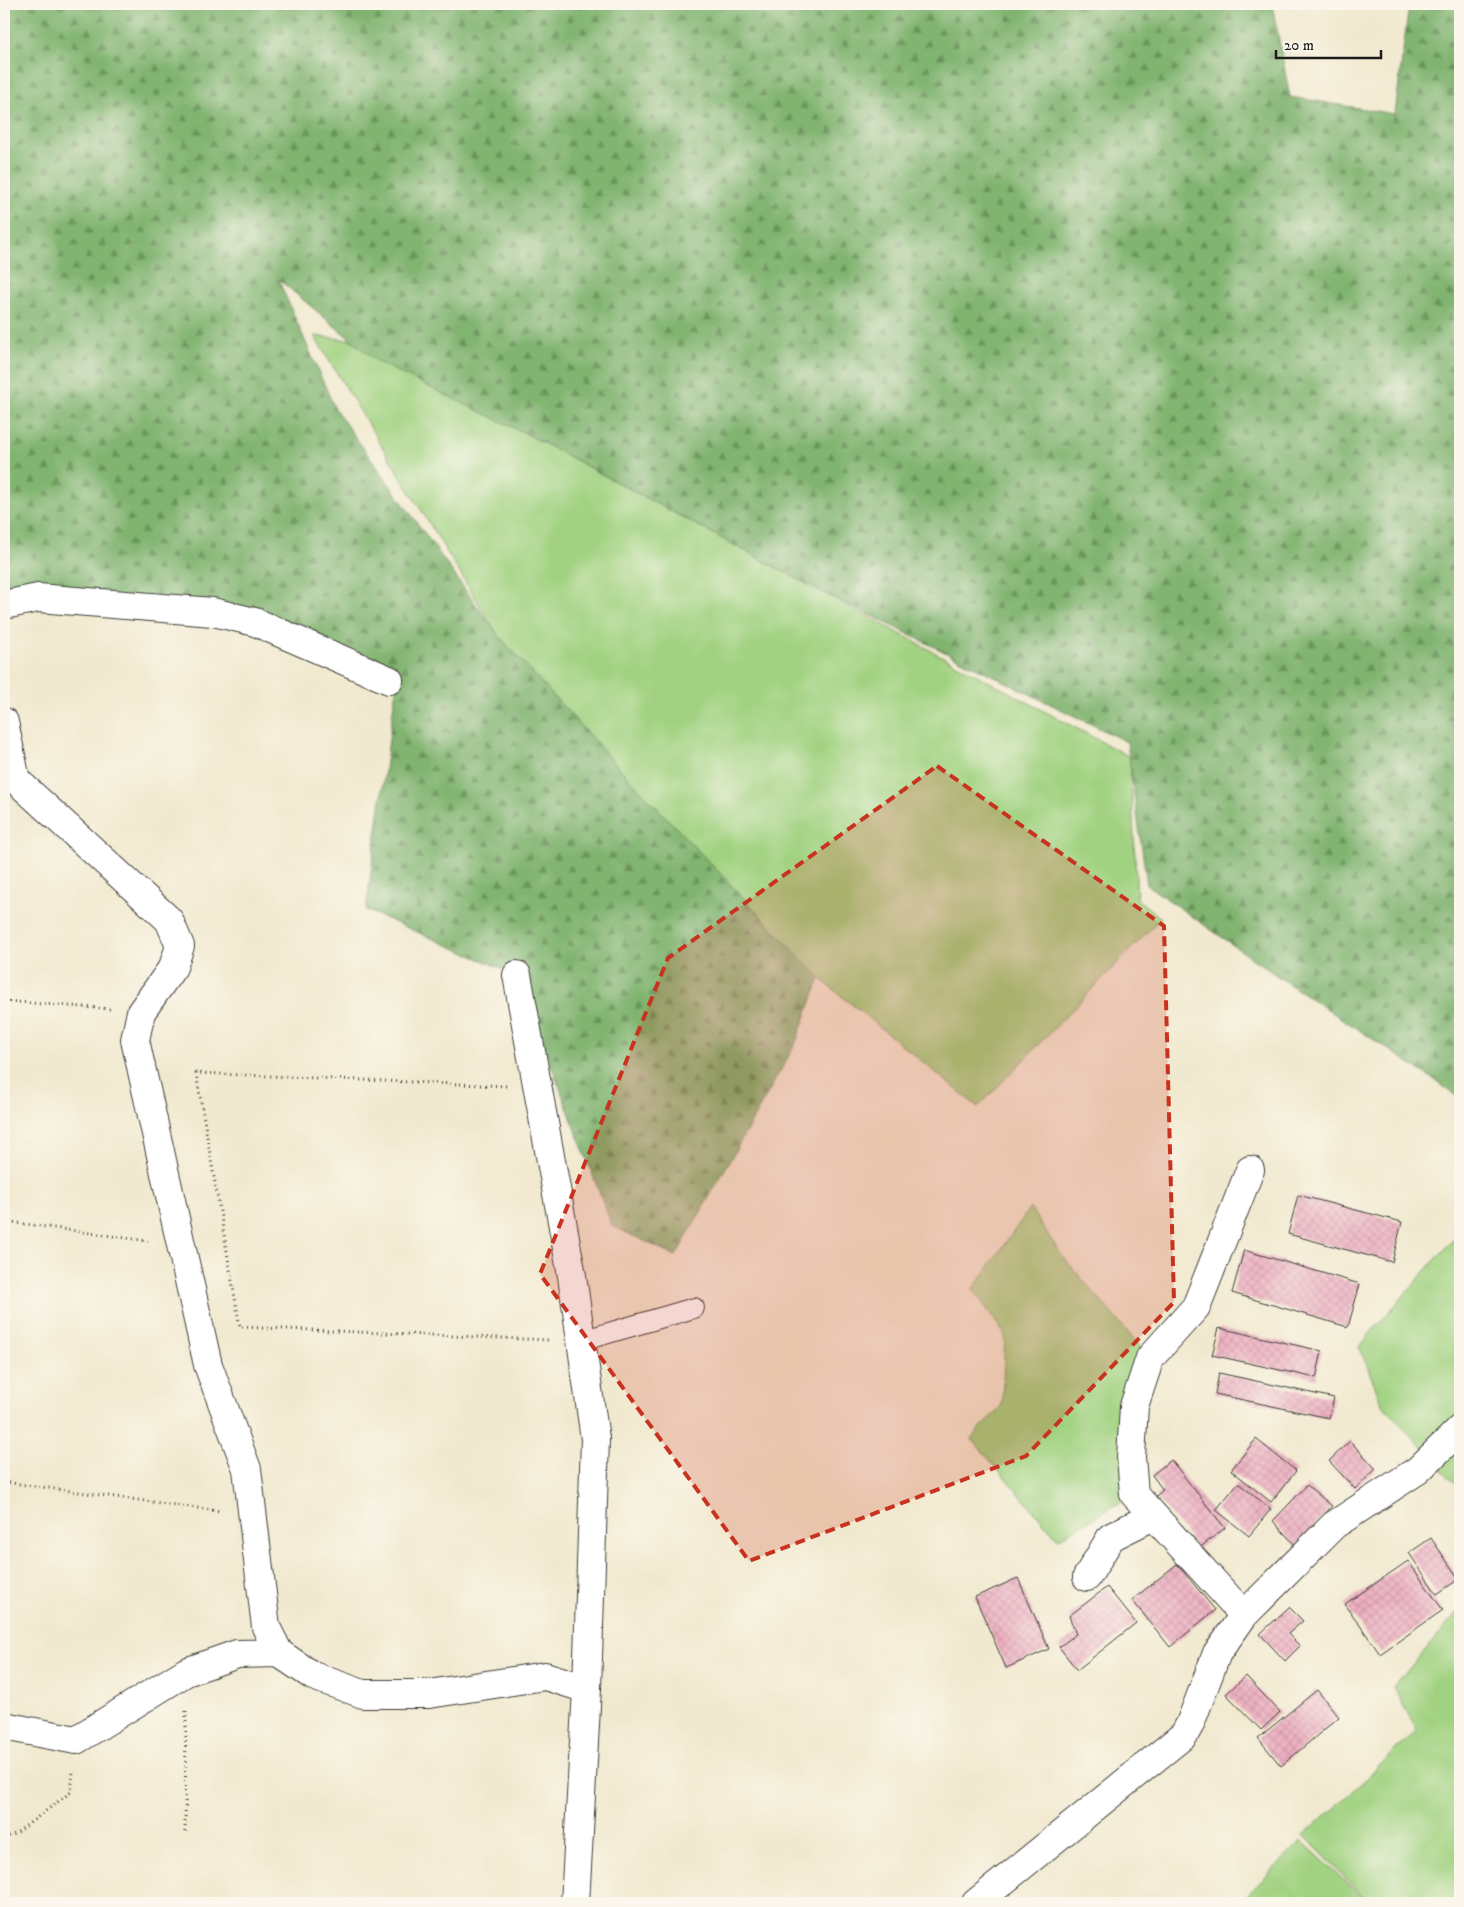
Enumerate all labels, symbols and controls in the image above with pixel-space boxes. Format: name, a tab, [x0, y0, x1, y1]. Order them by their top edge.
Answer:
scale bar	[1276, 28, 1382, 60]
text: 20 m	[1284, 36, 1314, 55]

